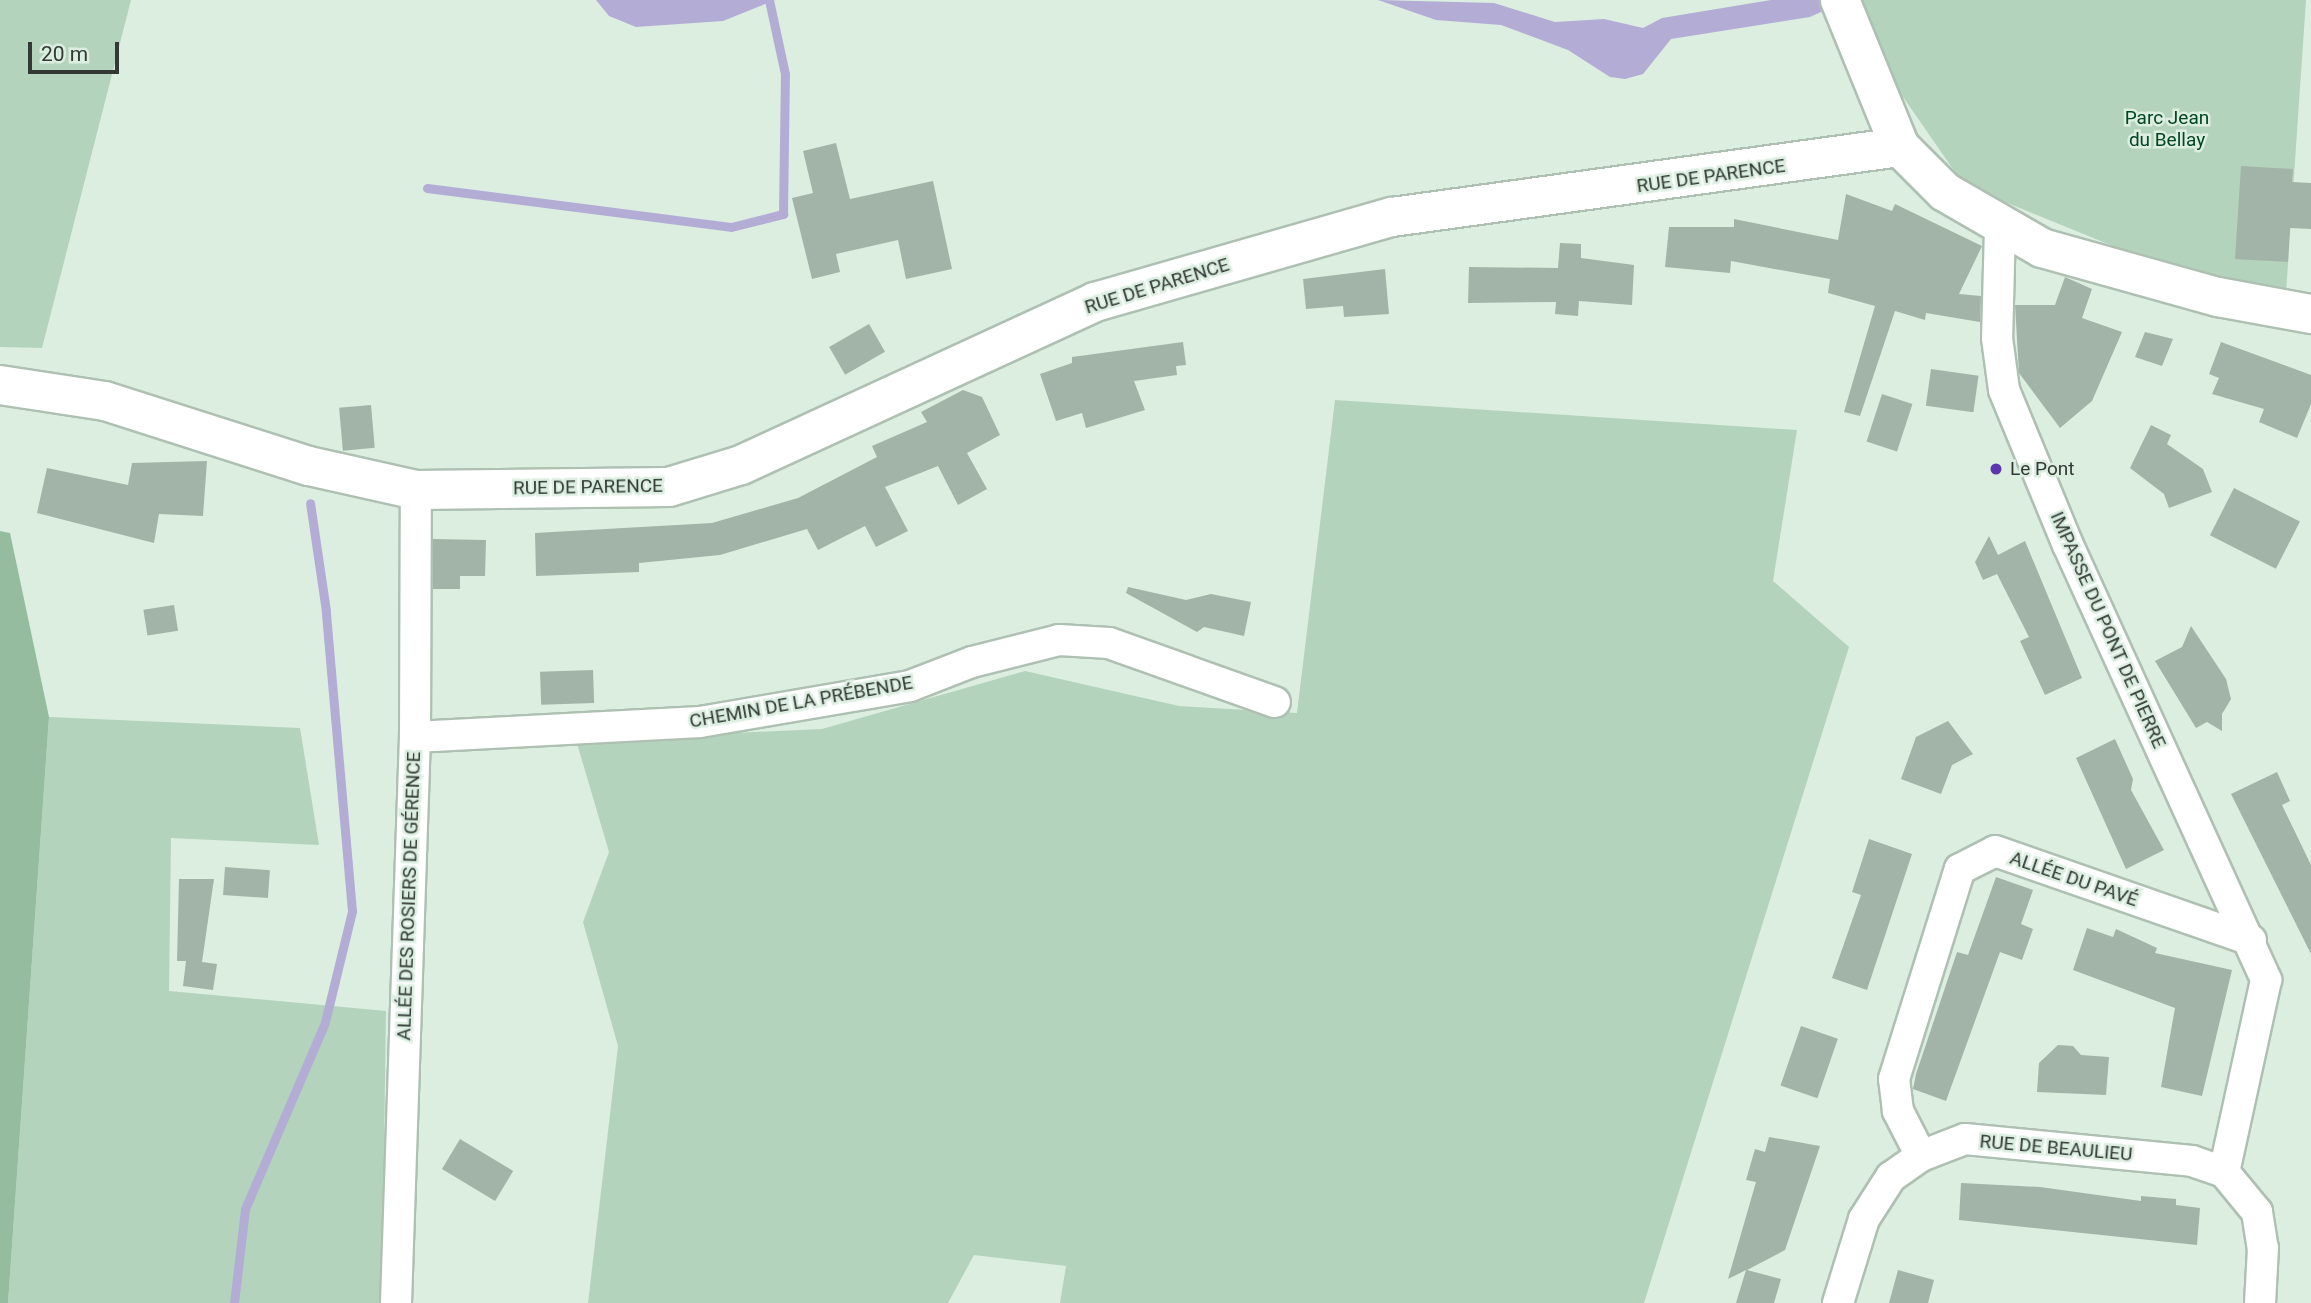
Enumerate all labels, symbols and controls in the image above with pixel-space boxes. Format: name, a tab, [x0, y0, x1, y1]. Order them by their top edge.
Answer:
scale bar	[32, 28, 122, 72]
text: 20 m	[41, 42, 88, 66]
park label: Parc Jean du Bellay	[2125, 107, 2209, 151]
street label: RUE DE PARENCE	[1635, 154, 1787, 198]
street label: RUE DE PARENCE	[1082, 253, 1232, 319]
place label: Le Pont	[2010, 458, 2074, 480]
marker: Le Pont	[1988, 461, 2004, 477]
street label: RUE DE PARENCE	[513, 474, 663, 500]
street label: IMPASSE DU PONT DE PIERRE	[2045, 508, 2171, 752]
street label: CHEMIN DE LA PRÉBENDE	[688, 671, 914, 733]
street label: ALLÉE DES ROSIERS DE GÉRENCE	[393, 751, 425, 1041]
street label: ALLÉE DU PAVÉ	[2007, 846, 2141, 912]
street label: RUE DE BEAULIEU	[1979, 1130, 2133, 1166]

